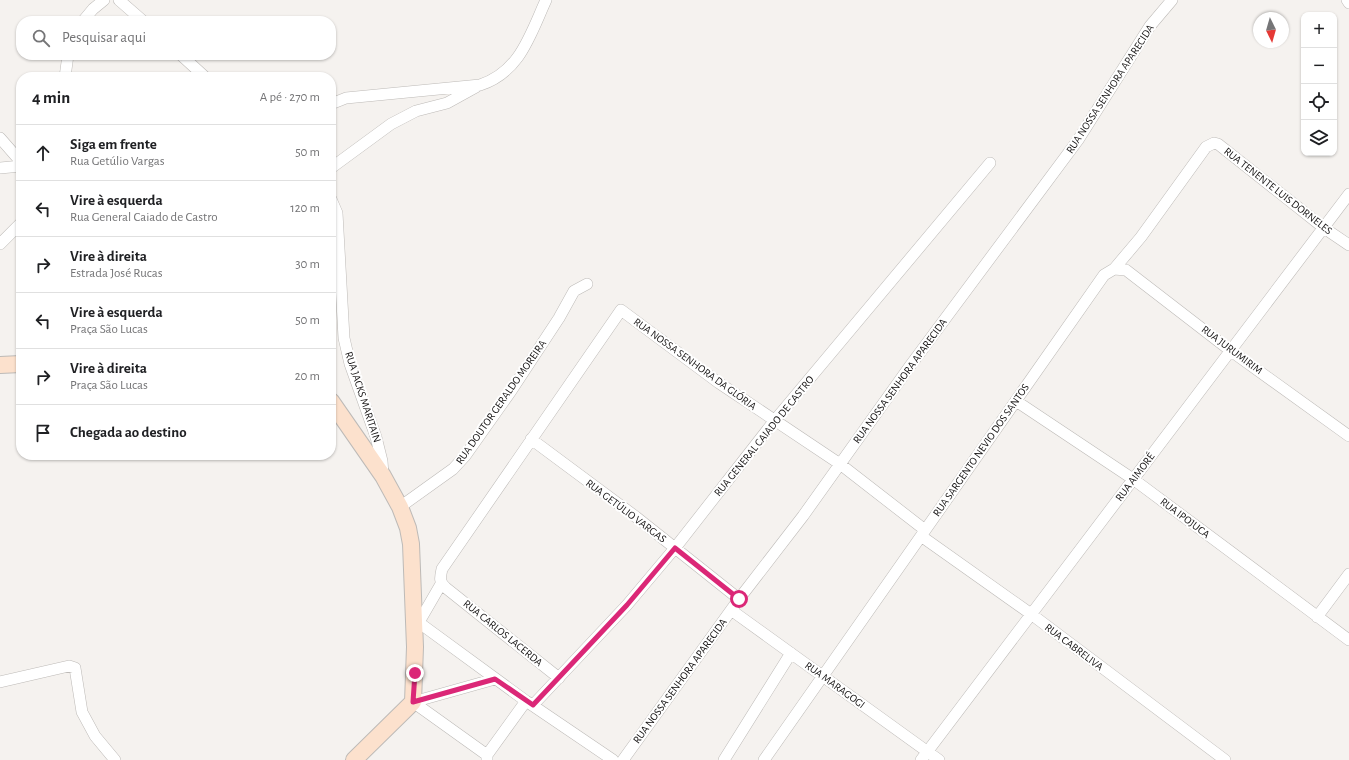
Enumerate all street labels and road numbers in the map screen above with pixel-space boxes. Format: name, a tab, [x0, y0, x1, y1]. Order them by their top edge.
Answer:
street label: RUA NOSSA SENHORA APARECIDA	[1064, 22, 1156, 155]
street label: RUA TENENTE LUIS DORNELES	[1222, 146, 1334, 236]
street label: RUA NOSSA SENHORA DA GLÓRIA	[632, 315, 759, 412]
street label: RUA NOSSA SENHORA APARECIDA	[851, 316, 949, 445]
street label: RUA JURUMIRIM	[1199, 324, 1265, 377]
street label: RUA DOUTOR GERALDO MOREIRA	[454, 337, 549, 466]
street label: RUA JACKS MARITAIN	[343, 350, 383, 444]
street label: RUA GENERAL CAIADO DE CASTRO	[712, 374, 816, 498]
street label: RUA SARGENTO NEVIO DOS SANTOS	[931, 382, 1031, 518]
street label: RUA AIMORÉ	[1113, 450, 1157, 503]
street label: RUA GETÚLIO VARGAS	[584, 476, 669, 545]
street label: RUA IPOJUCA	[1158, 496, 1212, 540]
street label: RUA CARLOS LACERDA	[461, 598, 545, 669]
street label: RUA NOSSA SENHORA APARECIDA	[631, 616, 729, 745]
street label: RUA CABRELIVA	[1043, 622, 1106, 673]
street label: RUA MARAGOGI	[803, 660, 867, 710]

